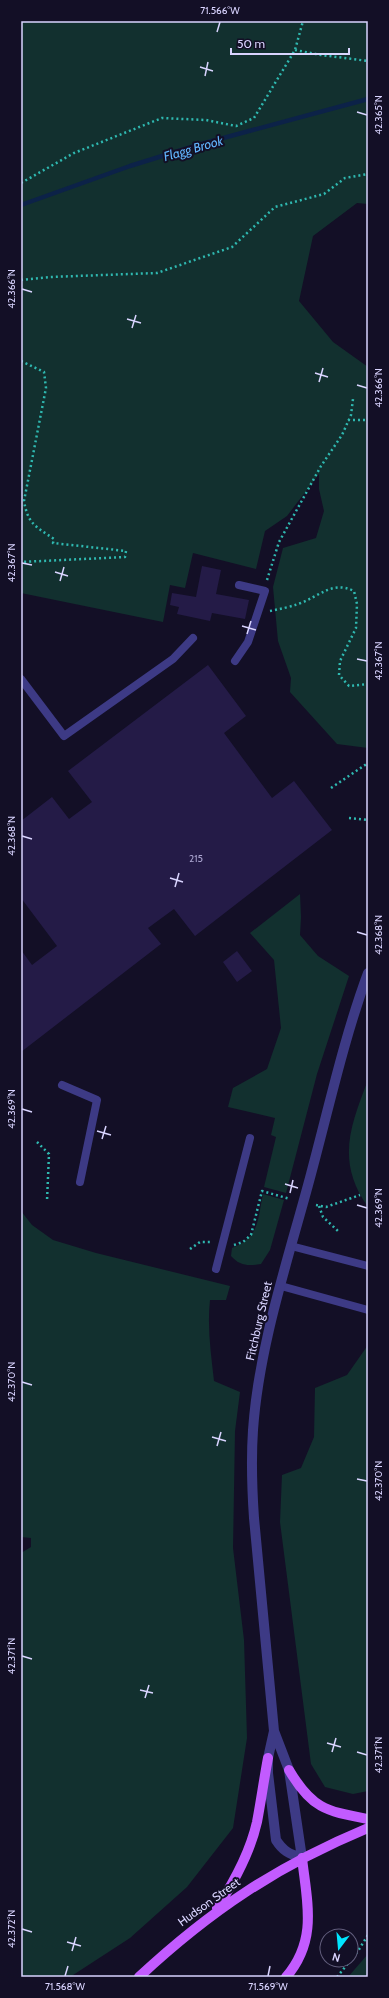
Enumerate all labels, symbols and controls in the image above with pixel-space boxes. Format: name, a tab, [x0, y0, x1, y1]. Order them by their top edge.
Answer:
text: 71.566°W	[200, 4, 240, 17]
scale bar	[231, 30, 349, 56]
text: 50 m	[237, 36, 265, 51]
text: 42.365°N	[372, 95, 385, 135]
water label: Flagg Brook	[161, 132, 225, 164]
text: 42.366°N	[5, 269, 18, 309]
text: 42.366°N	[372, 368, 385, 408]
text: 42.367°N	[5, 543, 18, 583]
text: 42.367°N	[372, 641, 385, 681]
text: 42.368°N	[5, 816, 18, 856]
house number: 215	[189, 852, 203, 865]
text: 42.368°N	[372, 915, 385, 955]
text: 42.369°N	[5, 1089, 18, 1129]
text: 42.369°N	[372, 1188, 385, 1228]
street label: Fitchburg Street	[242, 1280, 275, 1362]
text: 42.370°N	[5, 1362, 18, 1402]
text: 42.370°N	[372, 1461, 385, 1501]
text: 42.371°N	[5, 1638, 18, 1674]
text: 42.371°N	[372, 1737, 385, 1773]
street label: Hudson Street	[175, 1874, 243, 1929]
text: 42.372°N	[5, 1910, 18, 1948]
north arrow	[319, 1928, 359, 1968]
text: N	[331, 1950, 342, 1965]
text: 71.568°W	[45, 1980, 85, 1993]
text: 71.569°W	[248, 1980, 288, 1993]

